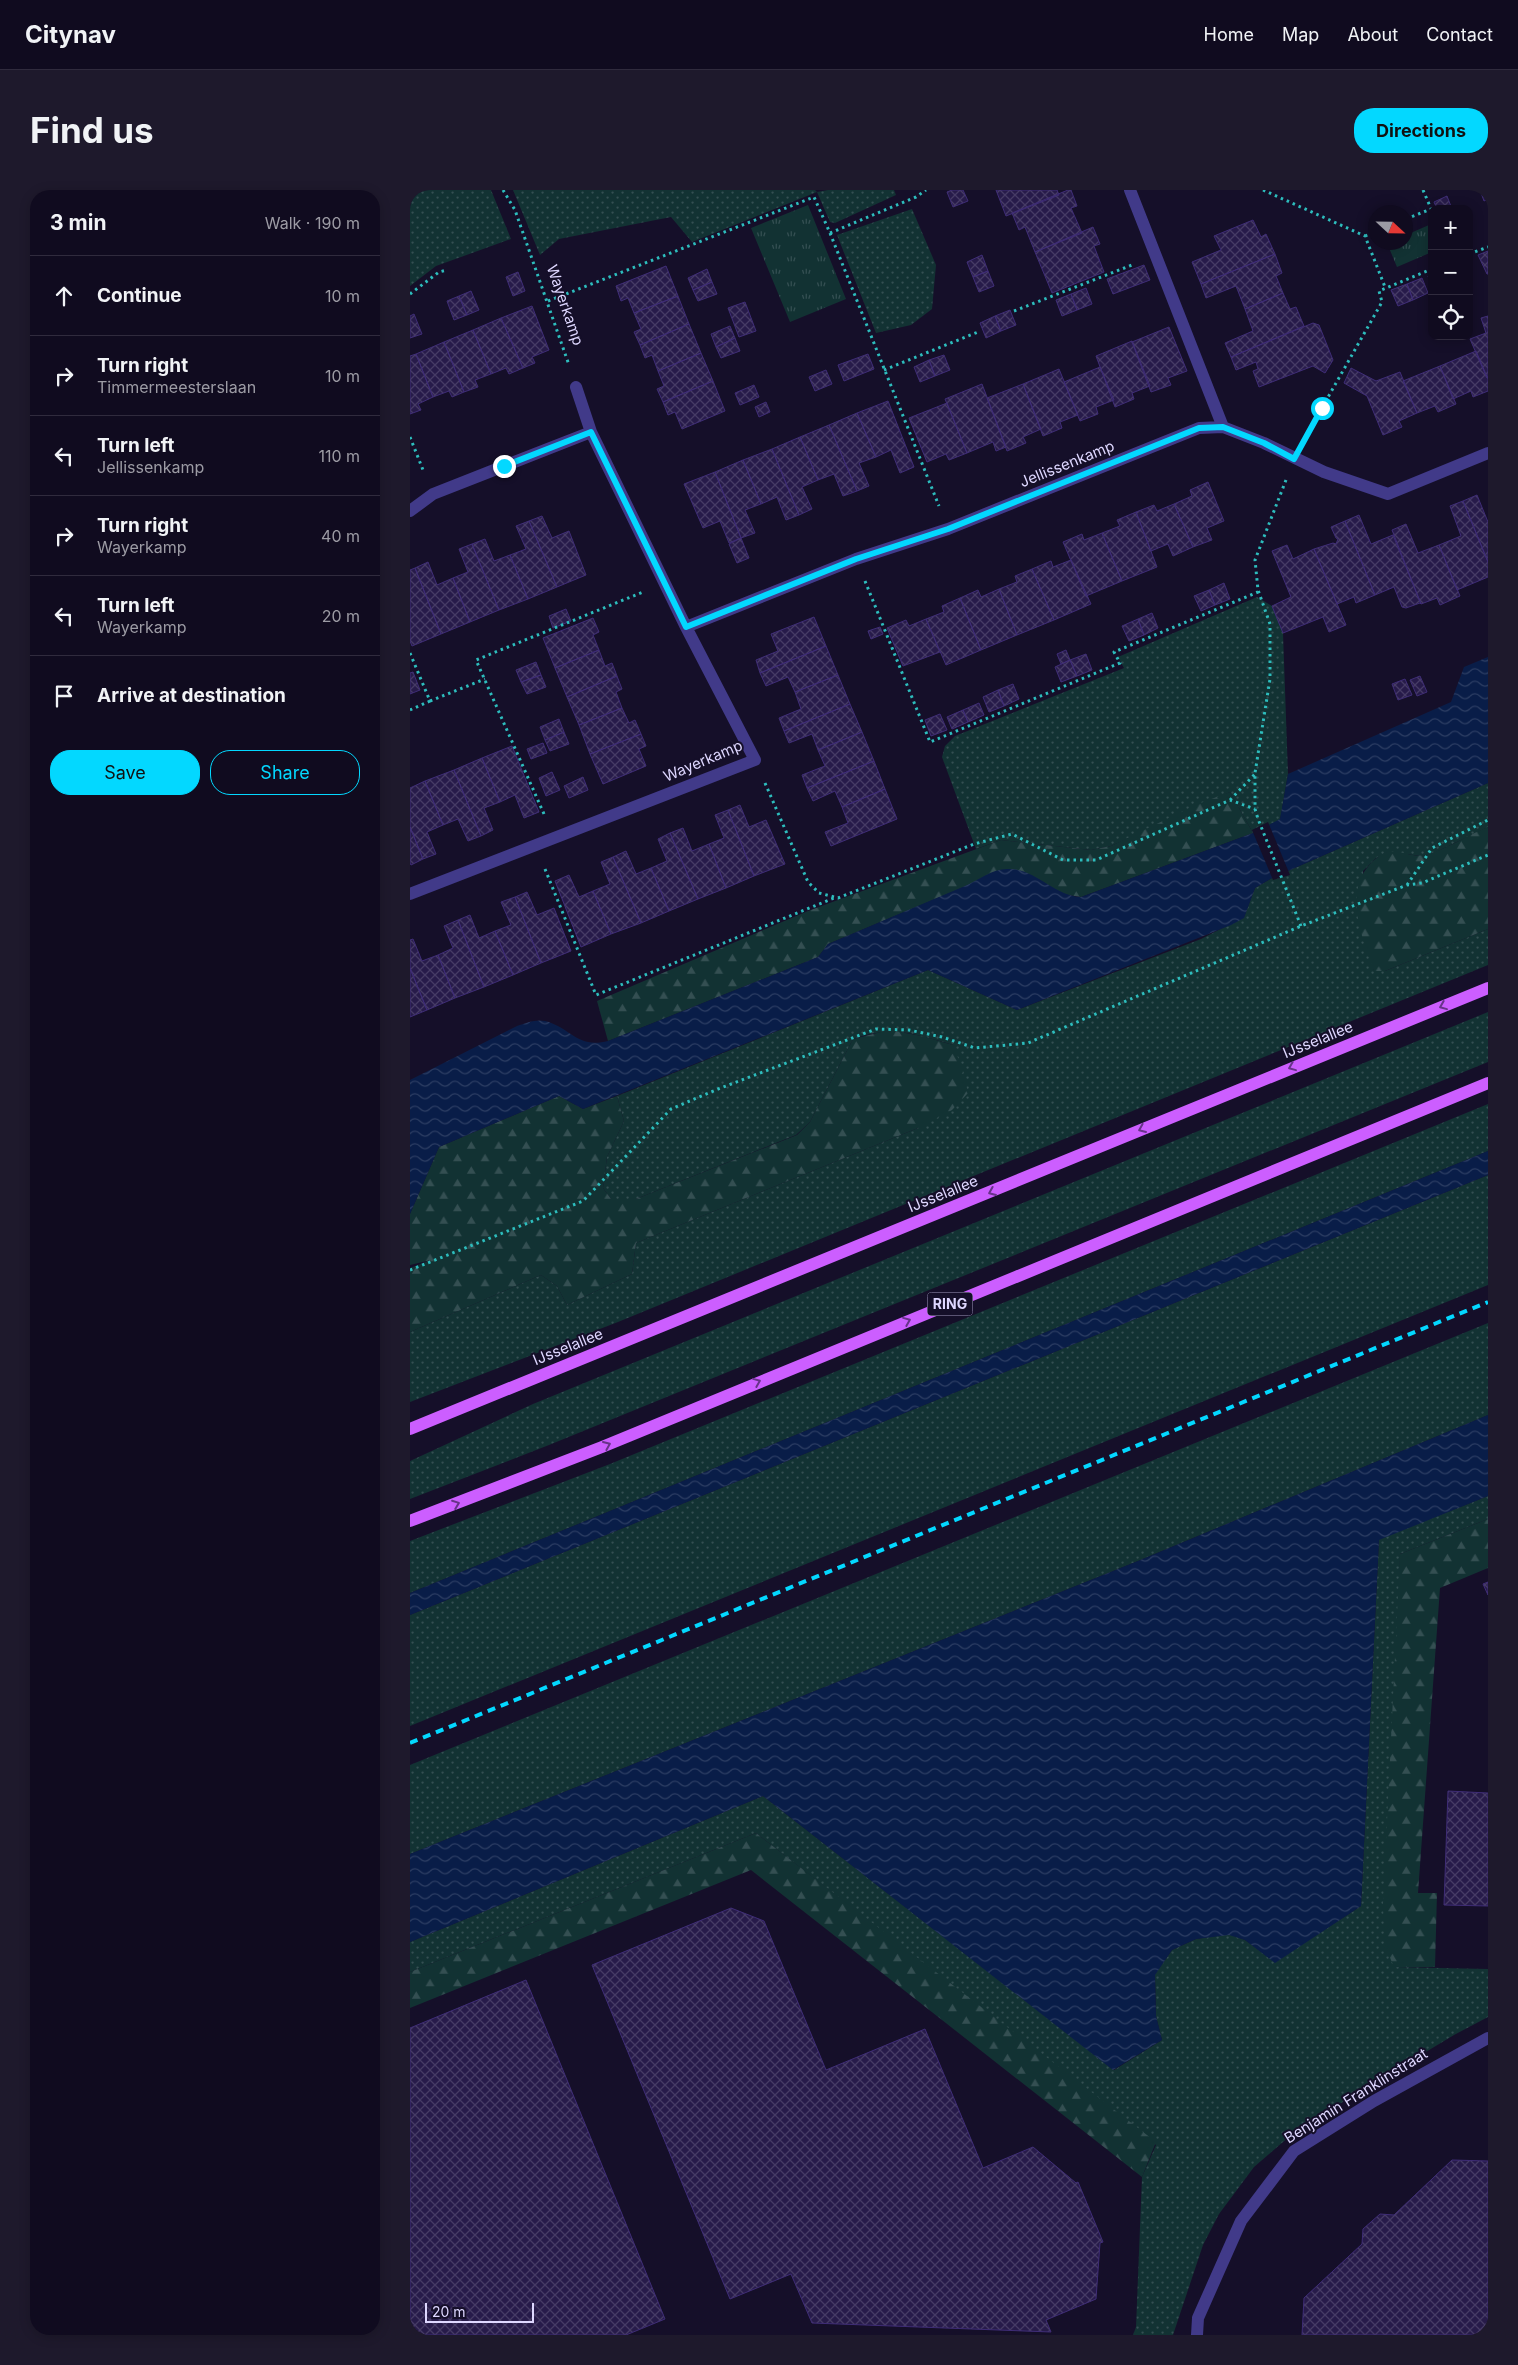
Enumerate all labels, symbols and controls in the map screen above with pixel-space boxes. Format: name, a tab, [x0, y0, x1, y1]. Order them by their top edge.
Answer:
text: Citynav	[25, 20, 116, 49]
text: Home	[1204, 24, 1254, 45]
text: Map	[1282, 24, 1319, 45]
text: About	[1347, 24, 1398, 45]
text: Contact	[1426, 24, 1493, 45]
button: Directions	[1354, 108, 1488, 153]
text: Find us	[30, 109, 154, 151]
north arrow	[1368, 205, 1413, 250]
map controls	[1428, 205, 1473, 340]
button: +	[1428, 205, 1473, 250]
text: 3 min	[50, 210, 106, 235]
text: Walk · 190 m	[265, 213, 360, 233]
button: −	[1428, 250, 1473, 295]
street label: Wayerkamp	[543, 262, 588, 348]
icon: ahead	[50, 282, 78, 310]
text: Continue	[97, 284, 182, 307]
text: 10 m	[325, 286, 360, 306]
button: locate	[1428, 295, 1473, 340]
text: Turn right	[97, 354, 188, 377]
icon: right	[50, 362, 78, 390]
text: 10 m	[325, 366, 360, 386]
text: Timmermeesterslaan	[97, 377, 256, 397]
route start	[1311, 397, 1334, 420]
text: Turn left	[97, 434, 175, 457]
street label: Jellissenkamp	[1017, 436, 1117, 491]
icon: left	[50, 442, 78, 470]
text: 110 m	[318, 446, 360, 466]
route end	[493, 455, 516, 478]
text: Jellissenkamp	[97, 457, 204, 477]
text: Turn right	[97, 514, 188, 537]
icon: right	[50, 522, 78, 550]
text: 40 m	[321, 526, 360, 546]
text: Wayerkamp	[97, 537, 187, 557]
text: Turn left	[97, 594, 175, 617]
icon: left	[50, 602, 78, 630]
text: 20 m	[322, 606, 360, 626]
text: Wayerkamp	[97, 617, 187, 637]
icon: arrive	[50, 682, 78, 710]
text: Arrive at destination	[97, 684, 286, 707]
street label: Wayerkamp	[660, 735, 745, 786]
button: Save	[50, 750, 200, 795]
button: Share	[210, 750, 360, 795]
one-way arrow	[1439, 1000, 1448, 1010]
street label: IJsselallee	[1280, 1017, 1356, 1062]
one-way arrow	[1288, 1061, 1297, 1072]
one-way arrow	[1138, 1123, 1147, 1133]
street label: IJsselallee	[905, 1171, 981, 1216]
one-way arrow	[988, 1185, 997, 1196]
road number: RING	[928, 1292, 972, 1316]
one-way arrow	[902, 1317, 911, 1327]
street label: IJsselallee	[530, 1324, 606, 1369]
one-way arrow	[752, 1378, 761, 1389]
one-way arrow	[602, 1440, 611, 1451]
one-way arrow	[451, 1500, 459, 1510]
street label: Benjamin Franklinstraat	[1281, 2044, 1431, 2147]
scale bar	[425, 2300, 534, 2323]
text: 20 m	[432, 2303, 466, 2320]

